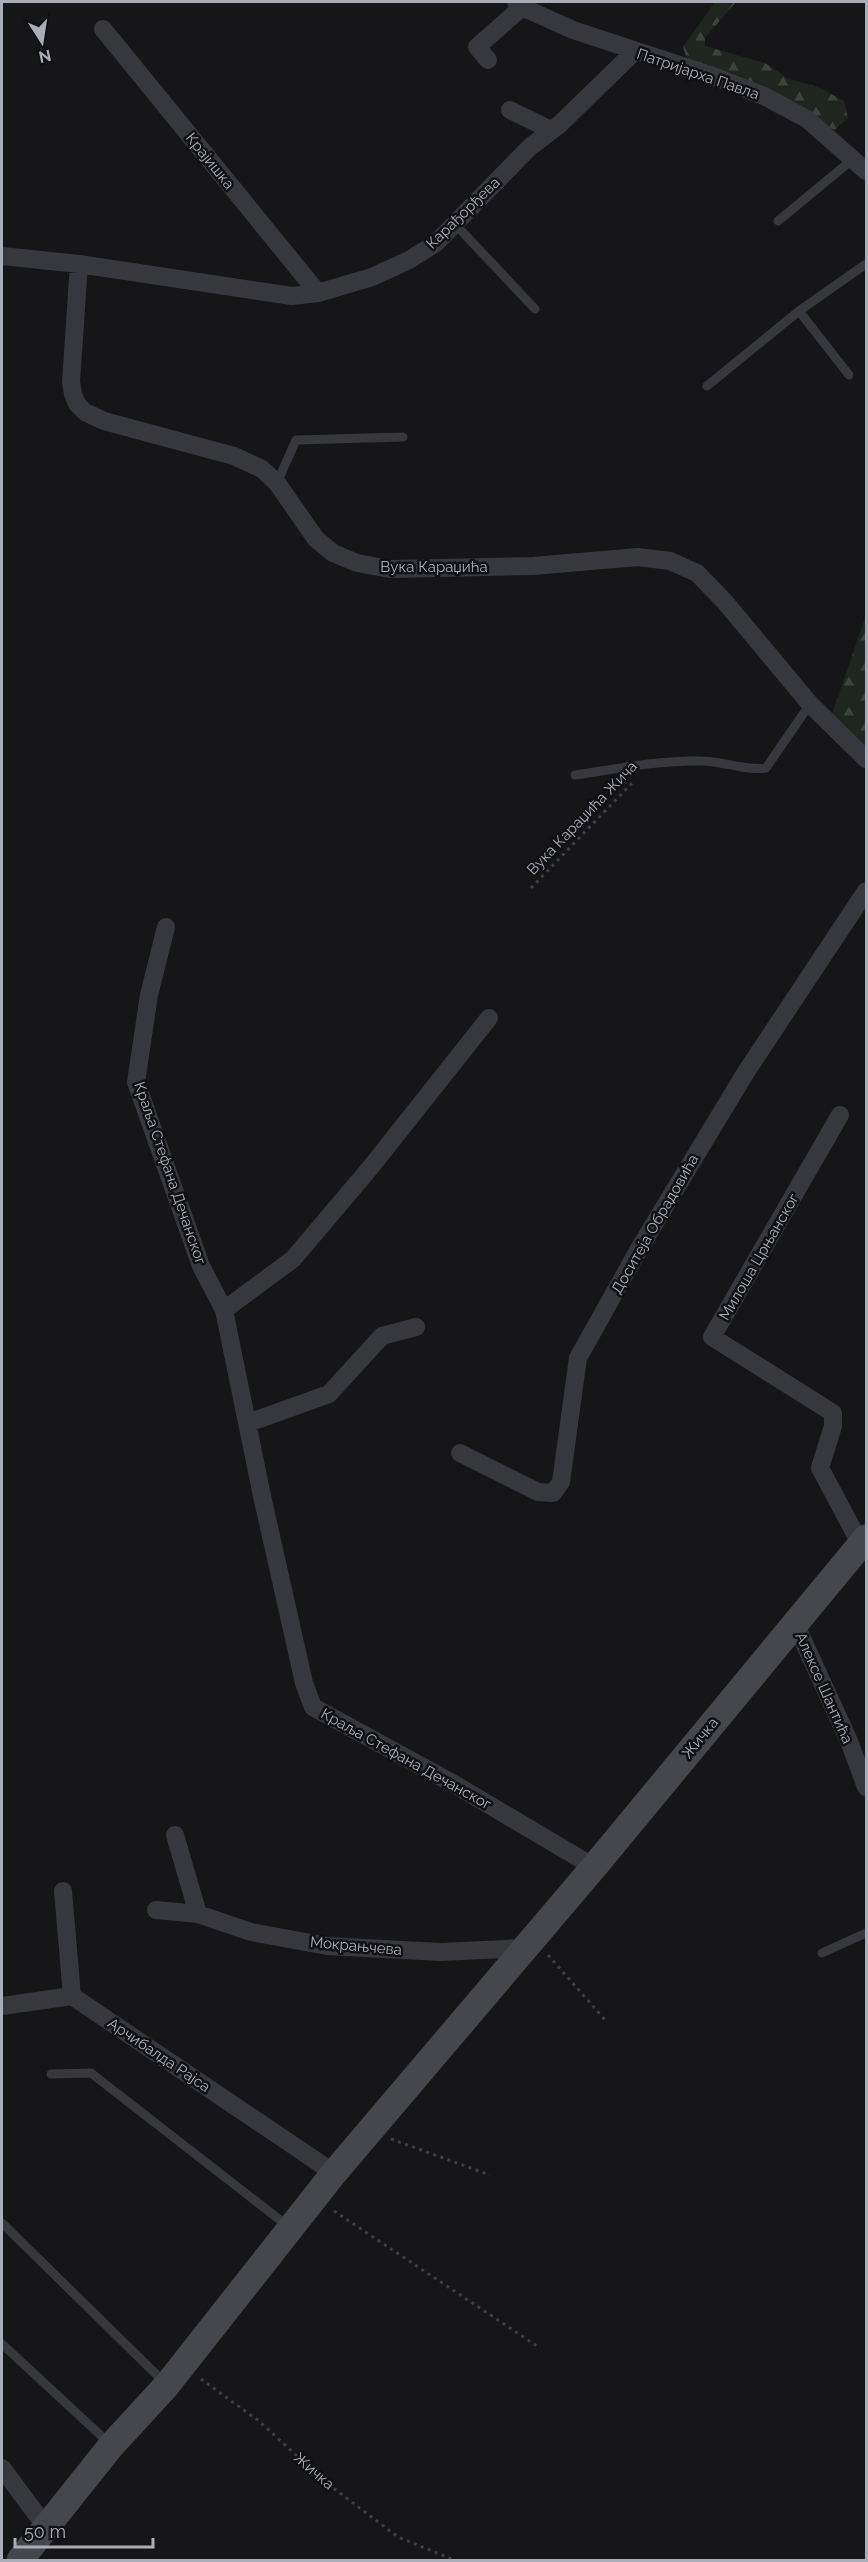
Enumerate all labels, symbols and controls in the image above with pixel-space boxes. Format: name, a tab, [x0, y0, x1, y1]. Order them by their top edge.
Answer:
north arrow	[12, 12, 72, 72]
street label: Патријарха Павла	[635, 45, 761, 103]
text: N	[37, 46, 53, 67]
street label: Крајишка	[182, 129, 238, 193]
street label: Карађорђева	[422, 173, 504, 253]
street label: Вука Караџића	[380, 558, 488, 576]
street label: Вука Караџића Жича	[523, 758, 641, 878]
street label: Краља Стефана Дечанског	[130, 1079, 210, 1267]
street label: Доситеја Обрадовића	[608, 1151, 702, 1297]
street label: Милоша Црњанског	[715, 1190, 803, 1324]
street label: Алексе Шантића	[791, 1630, 857, 1746]
street label: Краља Стефана Дечанског	[318, 1705, 494, 1813]
street label: Жичка	[678, 1714, 722, 1762]
street label: Мокрањчева	[309, 1933, 403, 1959]
street label: Арчибалда Рајса	[104, 2014, 214, 2096]
street label: Жичка	[290, 2449, 338, 2493]
scale bar	[15, 2511, 153, 2549]
text: 50 m	[24, 2521, 66, 2542]

